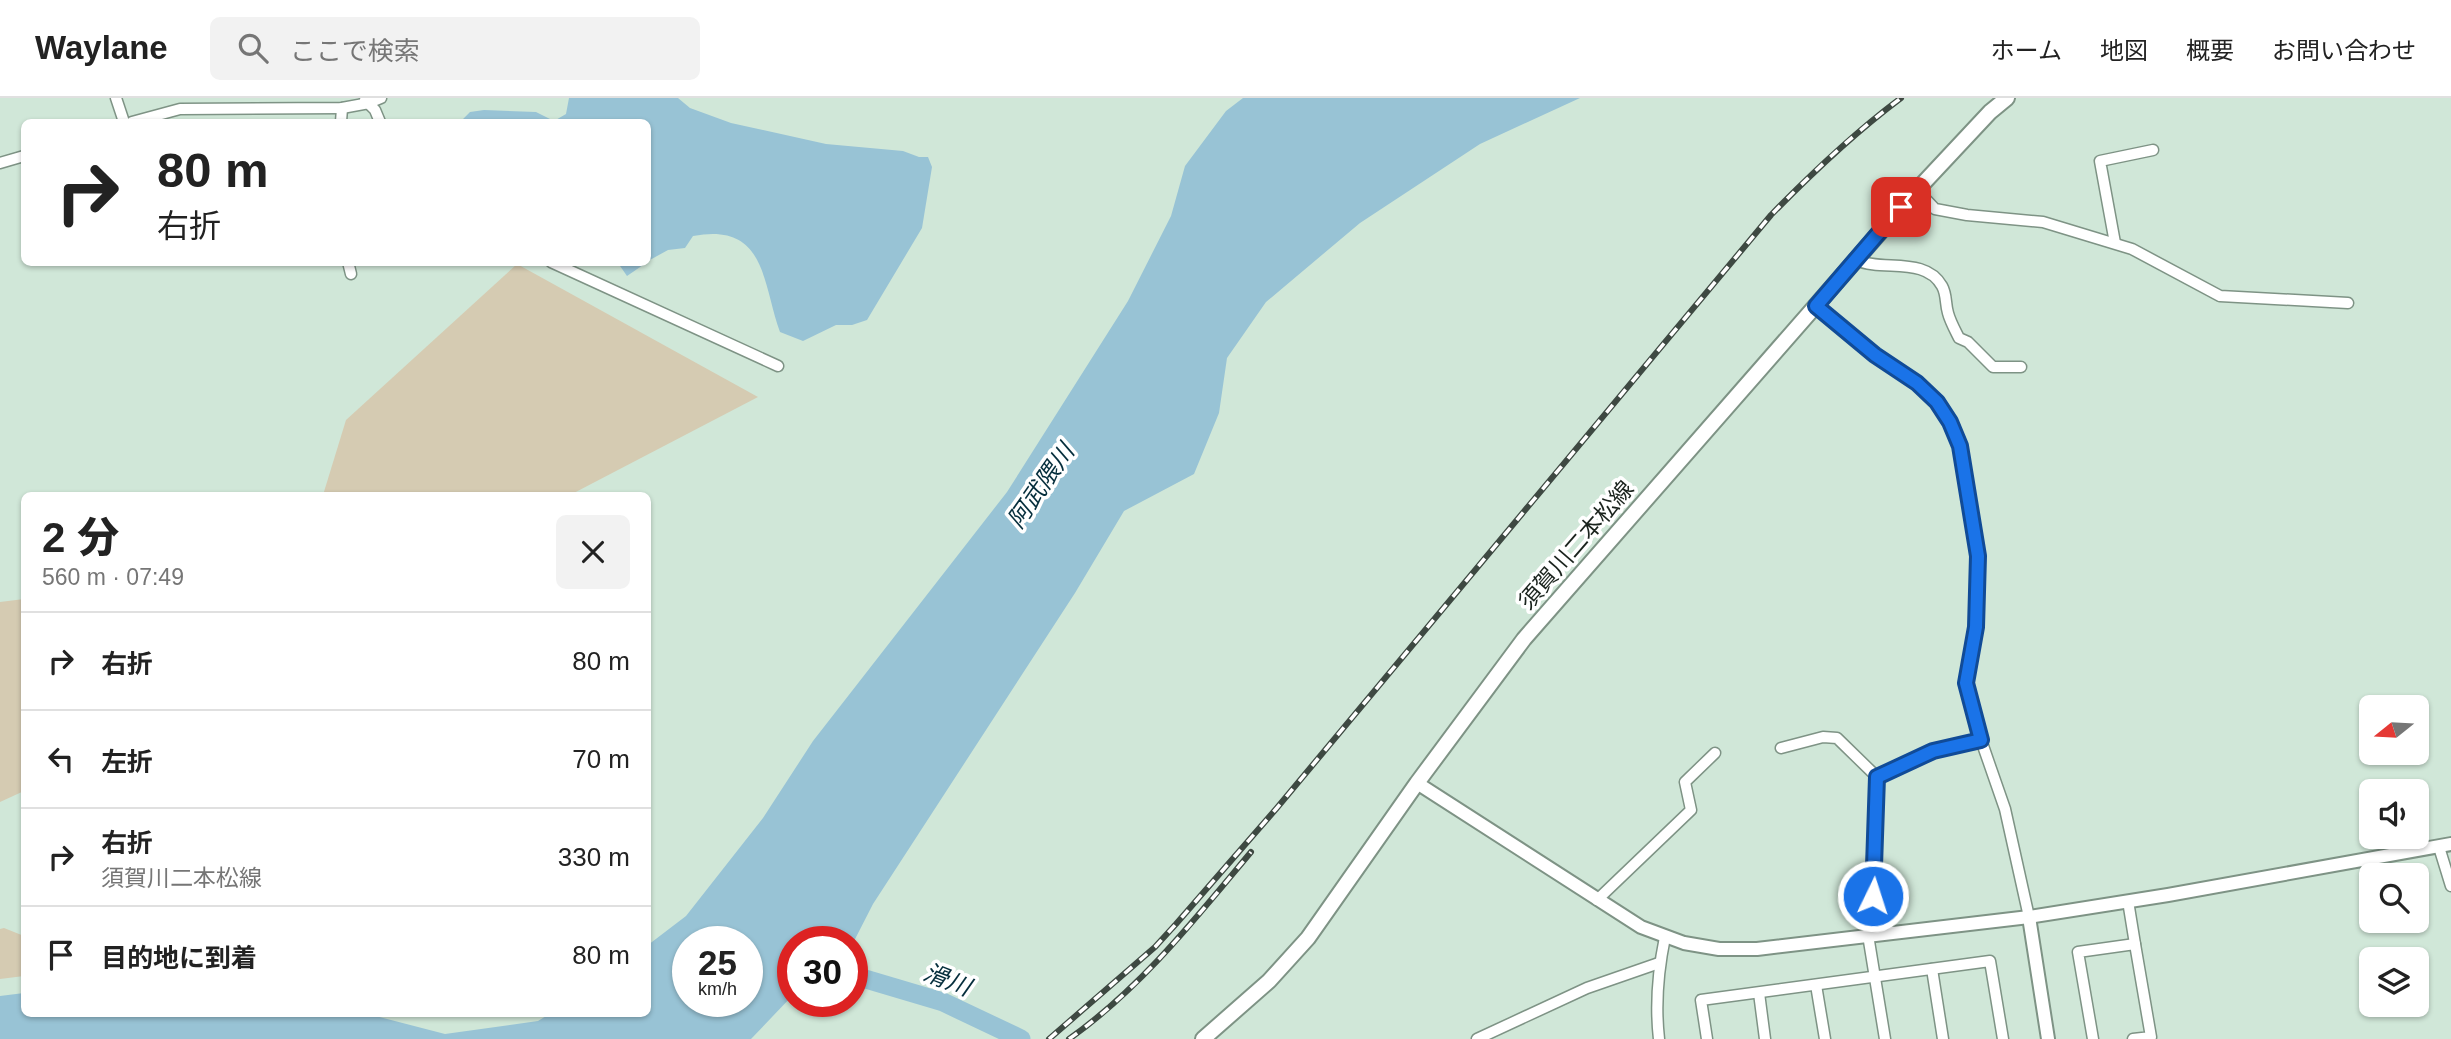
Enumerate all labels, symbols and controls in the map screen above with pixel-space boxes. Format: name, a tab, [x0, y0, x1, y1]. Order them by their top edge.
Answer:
search box	[210, 17, 700, 80]
text: Waylane	[35, 29, 168, 66]
icon: search	[234, 29, 272, 67]
text: ここで検索	[290, 36, 420, 66]
text: ホーム	[1991, 37, 2062, 64]
text: 地図	[2100, 37, 2148, 64]
text: 概要	[2186, 37, 2234, 64]
text: お問い合わせ	[2272, 37, 2416, 64]
text: 80 m	[157, 143, 269, 197]
icon: right	[42, 147, 133, 238]
pin	[1871, 177, 1931, 237]
icon: arrive	[1882, 188, 1920, 226]
text: 右折	[157, 208, 221, 244]
water label: 阿武隈川	[1002, 436, 1081, 533]
street label: 須賀川二本松線	[1513, 476, 1639, 614]
text: 2 分	[42, 514, 119, 561]
button: close	[556, 515, 630, 589]
text: 560 m · 07:49	[42, 564, 184, 590]
icon: right	[42, 642, 80, 680]
text: 80 m	[572, 646, 630, 676]
text: 右折	[101, 649, 153, 679]
north arrow	[2359, 695, 2429, 765]
map controls	[2359, 695, 2429, 1017]
icon: left	[42, 740, 80, 778]
text: 70 m	[572, 744, 630, 774]
text: 左折	[101, 747, 153, 777]
button: sound	[2359, 779, 2429, 849]
text: 右折	[101, 828, 153, 858]
icon: right	[42, 838, 80, 876]
text: 330 m	[558, 842, 630, 872]
position arrow	[1836, 859, 1910, 933]
button: search	[2359, 863, 2429, 933]
text: 須賀川二本松線	[101, 865, 262, 891]
speed limit sign: 30	[777, 926, 868, 1017]
icon: arrive	[42, 936, 80, 974]
text: 80 m	[572, 940, 630, 970]
text: 目的地に到着	[101, 943, 257, 973]
text: 25	[698, 943, 737, 982]
button: layers	[2359, 947, 2429, 1017]
water label: 滑川	[920, 958, 977, 1002]
text: km/h	[698, 979, 737, 999]

